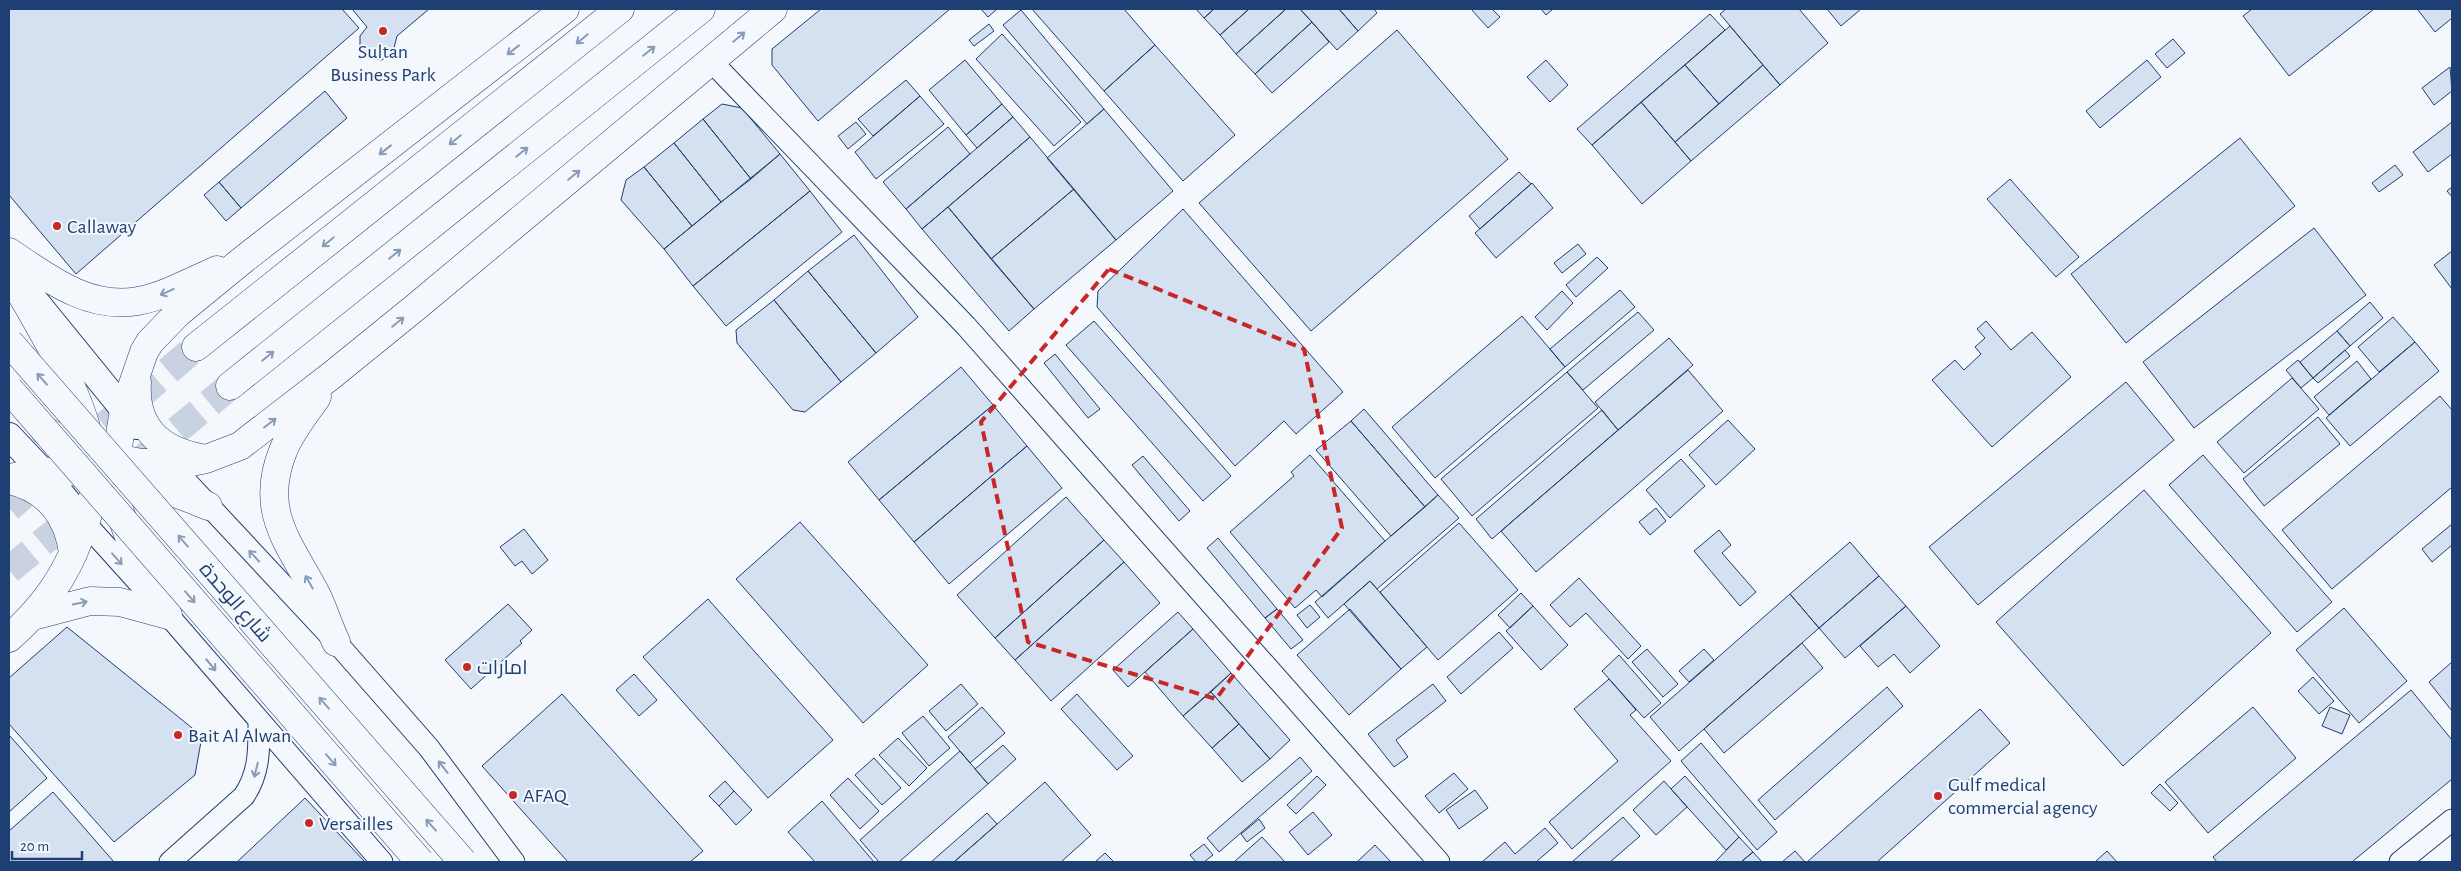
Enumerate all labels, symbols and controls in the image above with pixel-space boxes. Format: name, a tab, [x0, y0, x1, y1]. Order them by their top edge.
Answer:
marker: Sultan Business Park	[377, 25, 389, 37]
one-way arrow	[732, 32, 745, 43]
one-way arrow	[576, 34, 589, 45]
place label: Sultan Business Park	[330, 42, 436, 85]
one-way arrow	[507, 44, 520, 55]
one-way arrow	[642, 45, 655, 56]
one-way arrow	[449, 135, 462, 146]
one-way arrow	[379, 144, 392, 155]
one-way arrow	[515, 147, 528, 158]
one-way arrow	[567, 169, 580, 180]
place label: Callaway	[67, 217, 137, 237]
marker: Callaway	[51, 220, 63, 232]
one-way arrow	[322, 236, 335, 247]
one-way arrow	[388, 249, 401, 260]
one-way arrow	[160, 287, 175, 297]
one-way arrow	[391, 316, 404, 327]
one-way arrow	[262, 350, 275, 361]
one-way arrow	[36, 372, 47, 385]
one-way arrow	[263, 417, 276, 428]
one-way arrow	[177, 534, 189, 547]
one-way arrow	[248, 549, 260, 562]
one-way arrow	[111, 552, 122, 565]
street label: شارع الوحدة	[193, 559, 275, 648]
one-way arrow	[303, 575, 313, 590]
one-way arrow	[185, 590, 196, 603]
one-way arrow	[71, 597, 87, 607]
place label: امارات	[477, 658, 528, 679]
one-way arrow	[205, 659, 217, 672]
marker: امارات	[461, 661, 473, 673]
one-way arrow	[318, 696, 330, 709]
place label: Bait Al Alwan	[188, 726, 291, 746]
marker: Bait Al Alwan	[172, 729, 184, 741]
one-way arrow	[325, 753, 337, 766]
one-way arrow	[251, 761, 260, 777]
one-way arrow	[438, 761, 449, 774]
place label: Gulf medical commercial agency	[1948, 775, 2098, 818]
place label: AFAQ	[523, 786, 569, 806]
marker: AFAQ	[507, 789, 519, 801]
marker: Gulf medical commercial agency	[1932, 790, 1944, 802]
place label: Versailles	[319, 814, 393, 834]
marker: Versailles	[303, 817, 315, 829]
one-way arrow	[425, 819, 437, 832]
scale bar	[12, 828, 82, 860]
text: 20 m	[20, 839, 49, 854]

